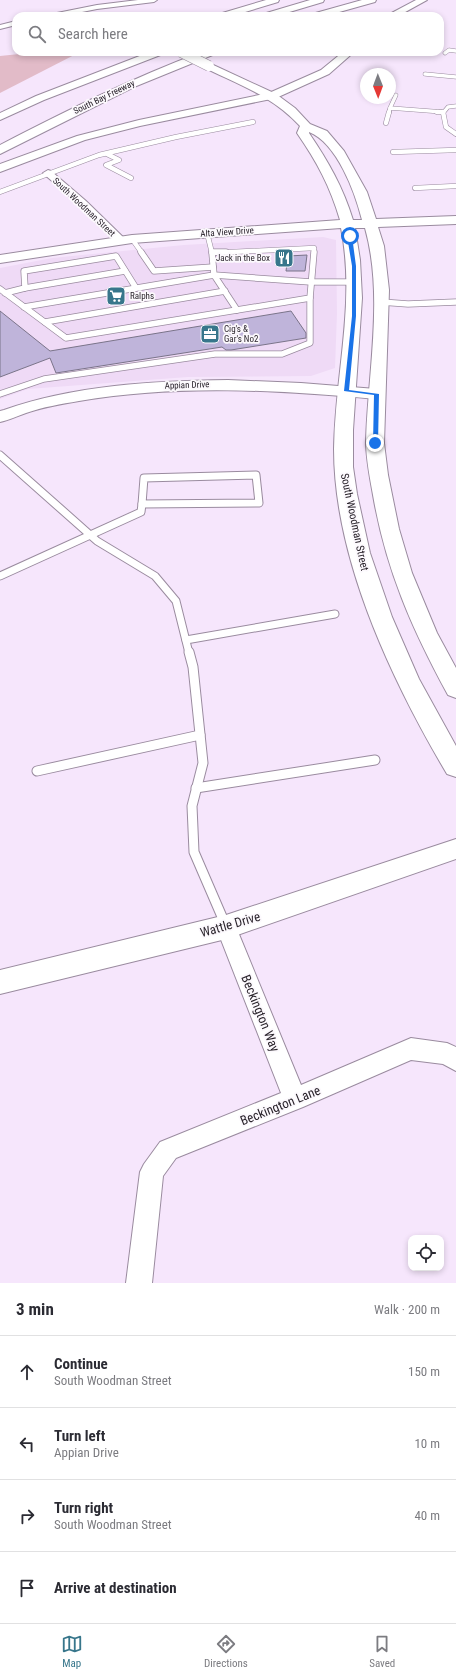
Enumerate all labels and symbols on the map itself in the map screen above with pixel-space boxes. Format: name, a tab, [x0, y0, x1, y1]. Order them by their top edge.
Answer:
north arrow	[360, 68, 396, 104]
street label: South Bay Freeway	[72, 78, 136, 116]
street label: South Woodman Street	[51, 176, 117, 239]
street label: Alta View Drive	[200, 225, 254, 239]
route start	[341, 227, 359, 245]
restaurant icon: Jack in the Box	[273, 247, 295, 269]
place label: Jack in the Box	[216, 253, 270, 263]
supermarket icon: Ralphs	[105, 285, 127, 307]
place label: Ralphs	[130, 291, 154, 301]
office icon: Cig's & Gar's No2	[199, 323, 221, 345]
place label: Cig's & Gar's No2	[224, 324, 259, 344]
street label: Appian Drive	[164, 379, 210, 391]
route end	[366, 434, 384, 452]
street label: South Woodman Street	[338, 472, 371, 572]
street label: Wattle Drive	[198, 909, 262, 940]
street label: Beckington Way	[238, 973, 283, 1054]
street label: Beckington Lane	[238, 1083, 322, 1128]

